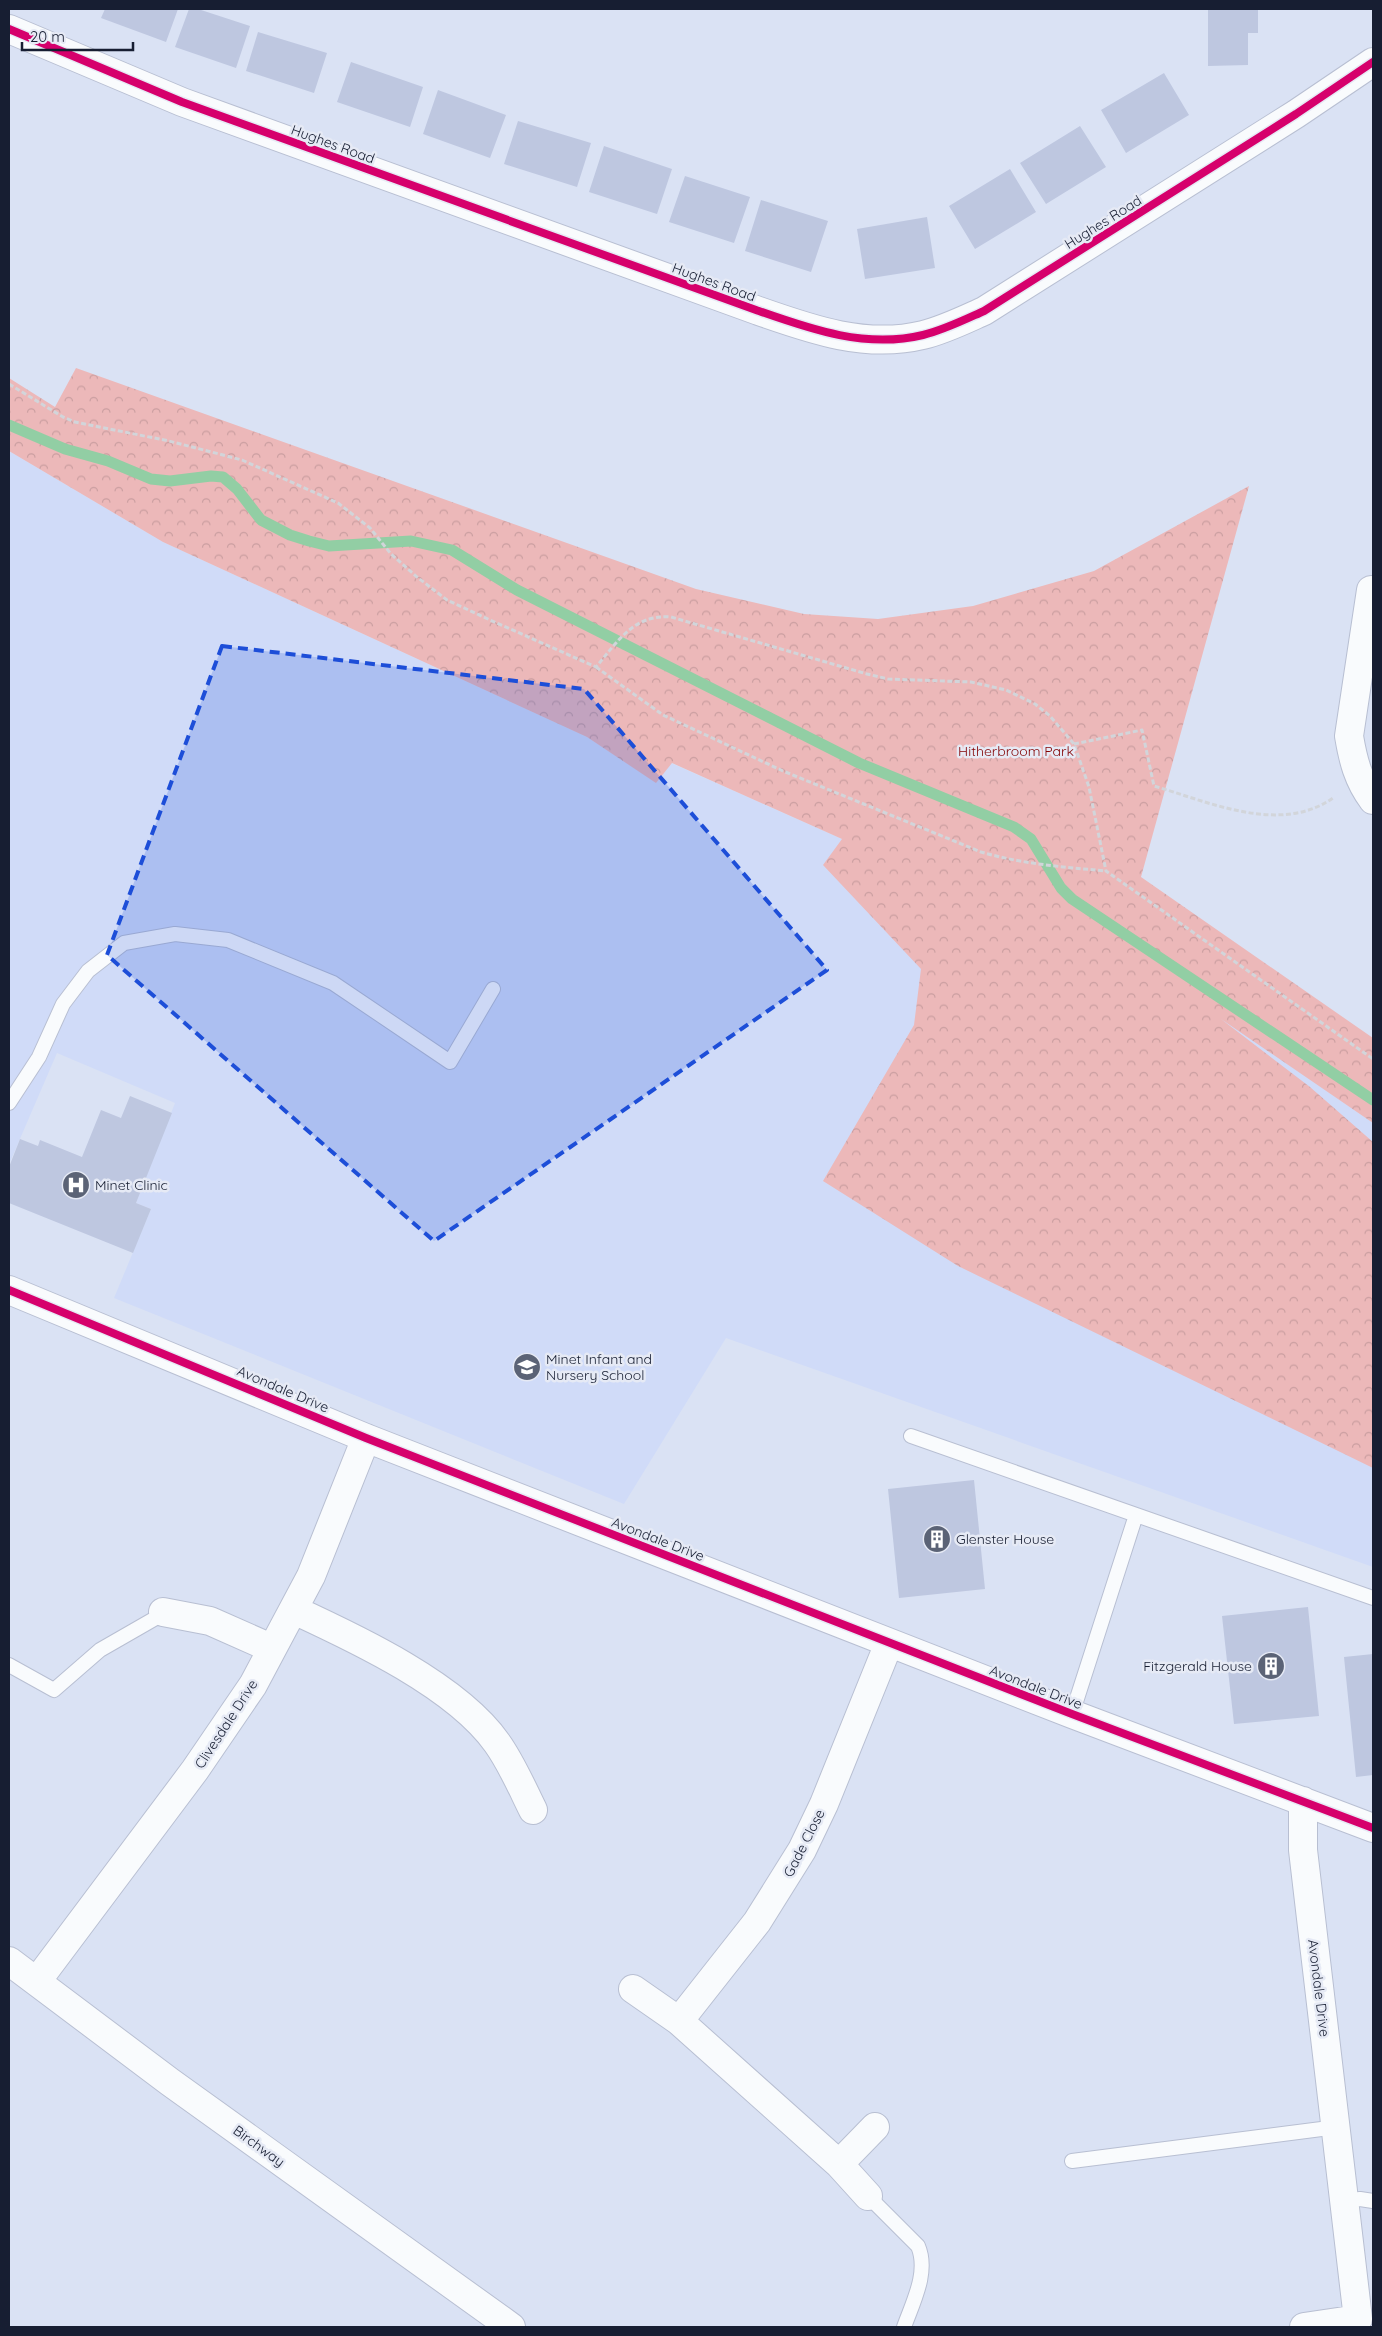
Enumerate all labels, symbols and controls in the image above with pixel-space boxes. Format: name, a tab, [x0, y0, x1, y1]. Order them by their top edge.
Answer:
scale bar	[22, 20, 134, 52]
text: 20 m	[30, 27, 65, 46]
street label: Hughes Road	[289, 121, 377, 167]
street label: Hughes Road	[1061, 191, 1145, 253]
street label: Hughes Road	[670, 259, 758, 305]
park label: Hitherbroom Park	[958, 742, 1074, 760]
hospital icon: Minet Clinic	[61, 1170, 91, 1200]
place label: Minet Clinic	[95, 1176, 168, 1194]
place label: Minet Infant and Nursery School	[546, 1350, 652, 1384]
school or university icon: Minet Infant and Nursery School	[512, 1352, 542, 1382]
street label: Avondale Drive	[234, 1362, 332, 1416]
street label: Avondale Drive	[609, 1513, 707, 1565]
building icon: Glenster House	[922, 1524, 952, 1554]
place label: Glenster House	[956, 1530, 1054, 1548]
building icon: Fitzgerald House	[1256, 1651, 1286, 1681]
place label: Fitzgerald House	[1143, 1657, 1252, 1675]
street label: Avondale Drive	[987, 1661, 1085, 1713]
street label: Clivesdale Drive	[190, 1676, 262, 1772]
street label: Gade Close	[779, 1806, 829, 1880]
street label: Avondale Drive	[1304, 1938, 1334, 2038]
street label: Birchway	[230, 2121, 288, 2171]

